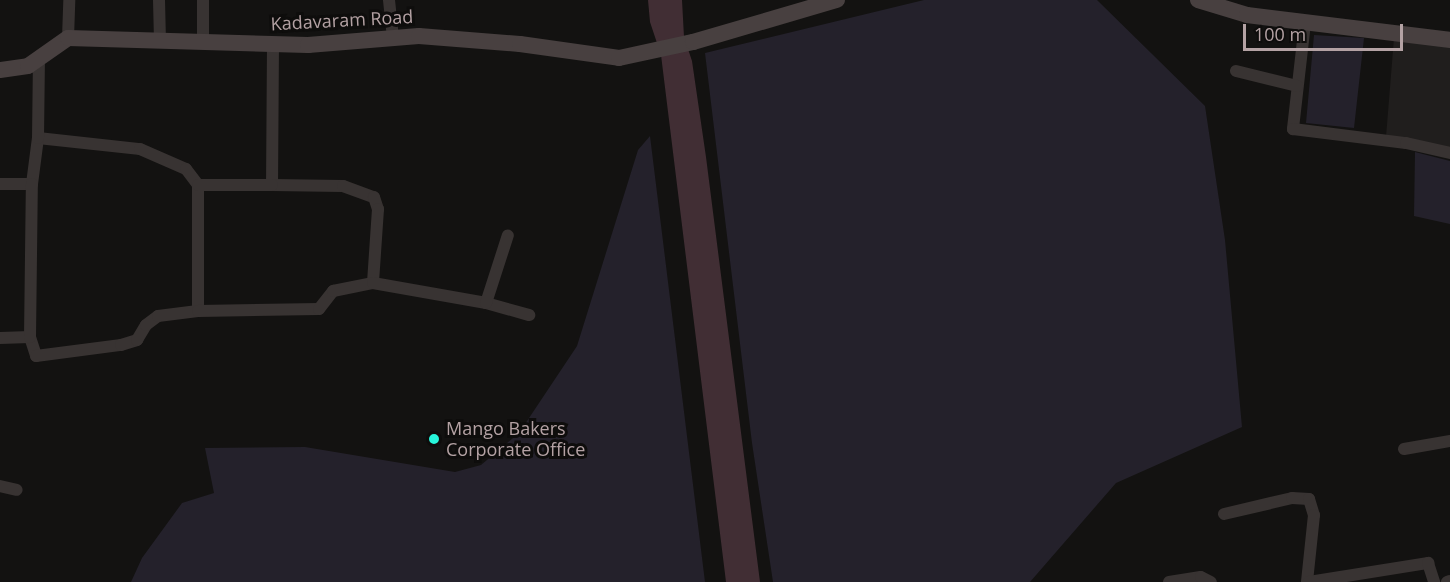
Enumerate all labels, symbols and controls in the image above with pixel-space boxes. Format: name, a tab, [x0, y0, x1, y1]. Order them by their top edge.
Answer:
street label: Kadavaram Road	[270, 5, 414, 35]
scale bar	[1246, 12, 1406, 50]
text: 100 m	[1254, 22, 1306, 46]
place label: Mango Bakers Corporate Office	[446, 418, 585, 460]
marker: Mango Bakers Corporate Office	[427, 432, 441, 446]

